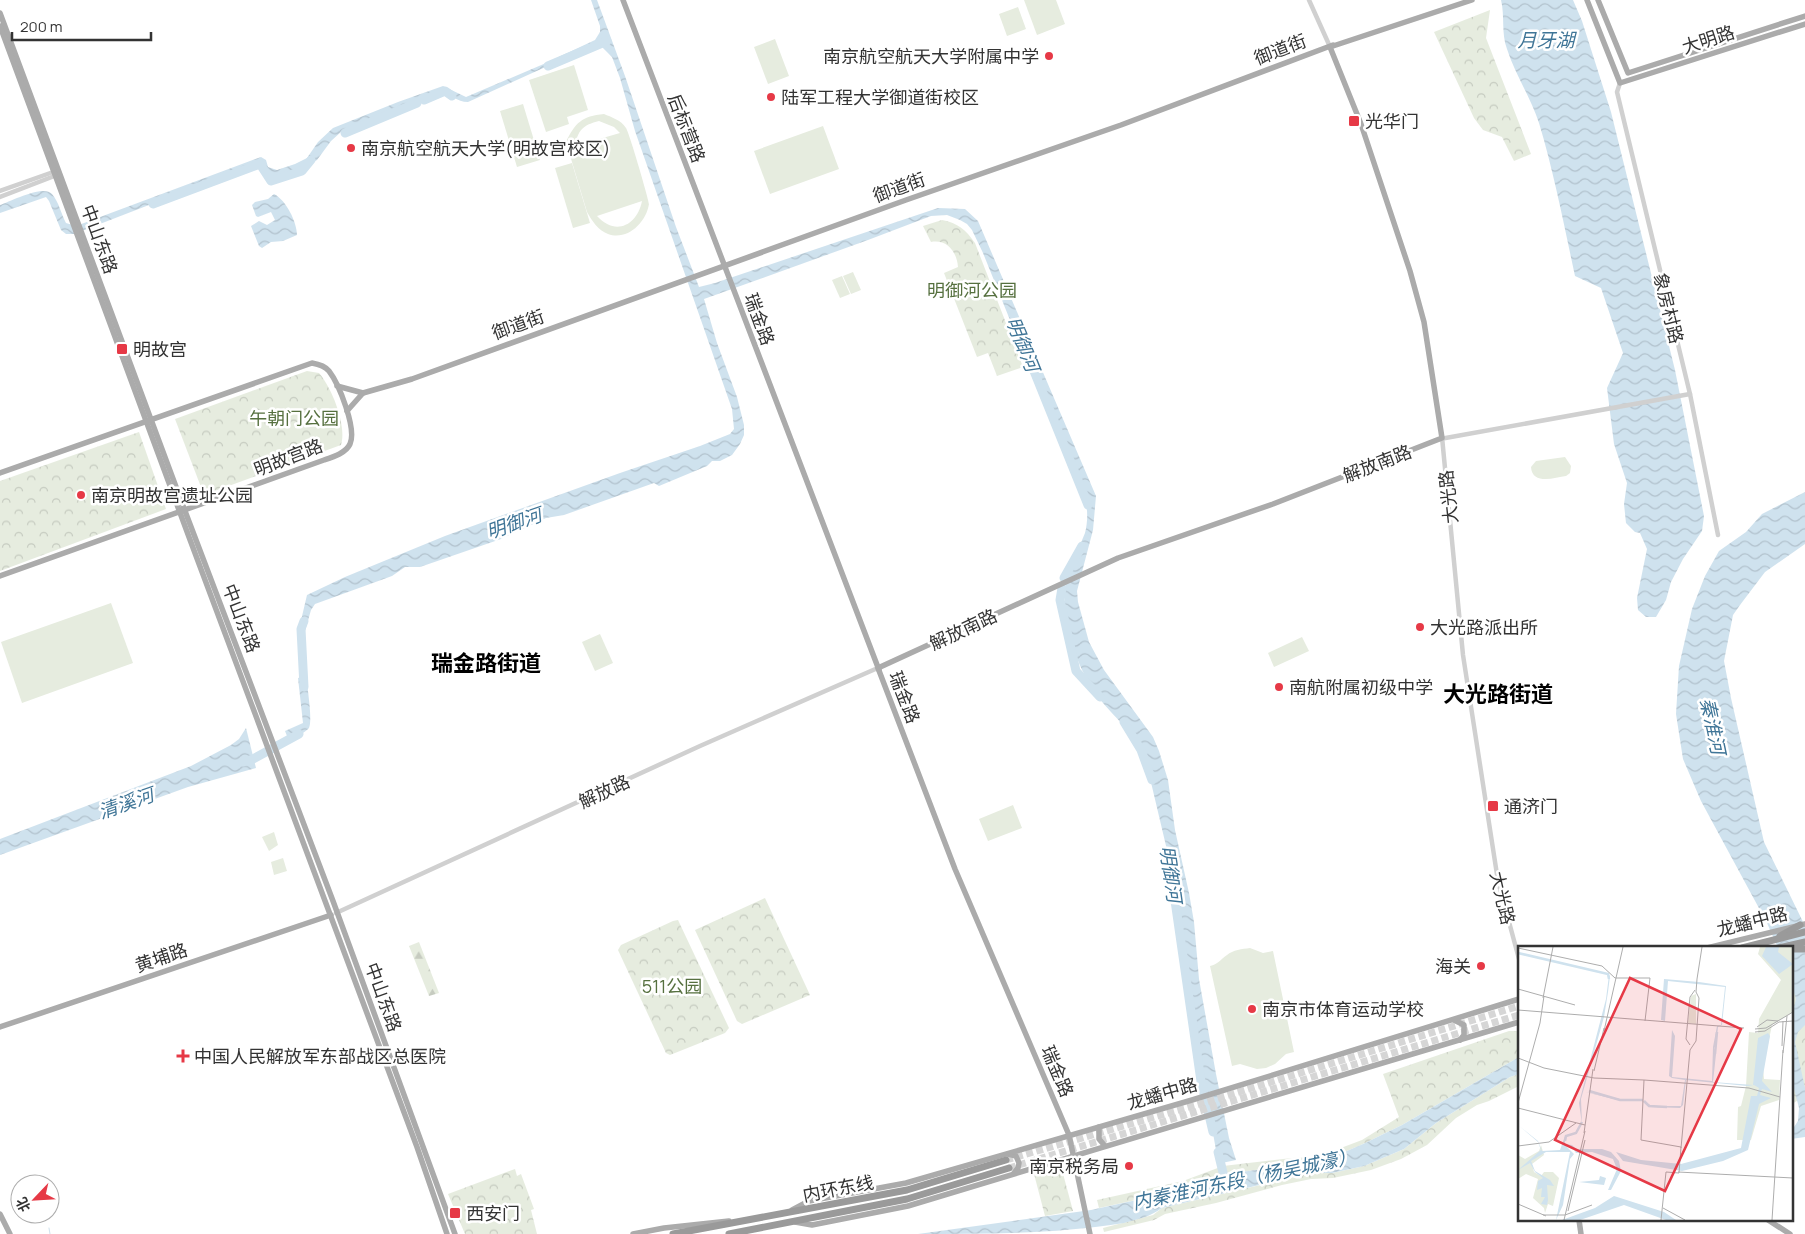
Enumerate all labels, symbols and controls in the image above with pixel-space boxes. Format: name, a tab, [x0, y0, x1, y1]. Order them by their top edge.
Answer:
scale bar	[12, 10, 151, 42]
text: 200 m	[20, 16, 63, 37]
street label: 大明路	[1679, 19, 1737, 59]
water label: 月牙湖	[1517, 27, 1577, 53]
street label: 御道街	[1250, 28, 1310, 70]
place label: 南京航空航天大学附属中学	[823, 44, 1039, 68]
marker: 南京航空航天大学附属中学	[1043, 50, 1055, 62]
place label: 陆军工程大学御道街校区	[781, 85, 979, 109]
street label: 后标营路	[663, 90, 711, 166]
marker: 陆军工程大学御道街校区	[765, 91, 777, 103]
place label: 光华门	[1365, 109, 1419, 133]
marker: 光华门	[1347, 114, 1361, 128]
place label: 南京航空航天大学(明故宫校区)	[361, 136, 610, 160]
marker: 南京航空航天大学(明故宫校区)	[345, 142, 357, 154]
street label: 御道街	[870, 166, 928, 208]
street label: 中山东路	[76, 201, 124, 277]
street label: 象房村路	[1649, 270, 1689, 346]
park label: 明御河公园	[927, 278, 1017, 302]
street label: 瑞金路	[739, 290, 781, 348]
street label: 御道街	[489, 303, 547, 345]
water label: 明御河	[1000, 313, 1047, 379]
place label: 明故宫	[133, 337, 187, 361]
marker: 明故宫	[115, 342, 129, 356]
park label: 午朝门公园	[249, 406, 339, 430]
street label: 明故宫路	[250, 433, 326, 481]
street label: 解放南路	[1339, 439, 1415, 487]
street label: 大光路	[1433, 469, 1463, 525]
place label: 南京明故宫遗址公园	[91, 483, 253, 507]
marker: 南京明故宫遗址公园	[75, 489, 87, 501]
water label: 明御河	[483, 500, 549, 545]
street label: 中山东路	[218, 580, 266, 656]
street label: 解放南路	[925, 603, 1001, 655]
place label: 大光路派出所	[1430, 615, 1538, 639]
marker: 大光路派出所	[1414, 621, 1426, 633]
district label: 瑞金路街道	[431, 648, 541, 678]
street label: 瑞金路	[884, 667, 926, 727]
place label: 南航附属初级中学	[1289, 675, 1433, 699]
district label: 大光路街道	[1443, 679, 1553, 709]
marker: 南航附属初级中学	[1273, 681, 1285, 693]
water label: 秦淮河	[1694, 695, 1732, 760]
street label: 解放路	[574, 769, 634, 813]
water label: 清溪河	[95, 780, 161, 825]
place label: 通济门	[1504, 794, 1558, 818]
marker: 通济门	[1486, 799, 1500, 813]
water label: 明御河	[1154, 844, 1188, 908]
street label: 大光路	[1485, 869, 1521, 927]
street label: 龙蟠中路	[1714, 901, 1790, 941]
street label: 黄埔路	[132, 937, 190, 977]
inset map	[1518, 946, 1792, 1222]
place label: 海关	[1435, 954, 1471, 978]
street label: 中山东路	[360, 959, 408, 1035]
marker: 海关	[1475, 960, 1487, 972]
park label: 511公园	[642, 974, 702, 998]
place label: 南京市体育运动学校	[1262, 997, 1424, 1021]
marker: 南京市体育运动学校	[1246, 1003, 1258, 1015]
street label: 瑞金路	[1036, 1041, 1080, 1101]
place label: 中国人民解放军东部战区总医院	[194, 1044, 446, 1068]
marker: 中国人民解放军东部战区总医院	[176, 1049, 190, 1063]
street label: 龙蟠中路	[1124, 1072, 1200, 1114]
water label: 内秦淮河东段（杨吴城濠）	[1130, 1143, 1358, 1215]
place label: 南京税务局	[1029, 1154, 1119, 1178]
marker: 南京税务局	[1123, 1160, 1135, 1172]
street label: 内环东线	[800, 1169, 876, 1207]
north arrow	[10, 1174, 60, 1224]
text: 北	[11, 1194, 34, 1215]
place label: 西安门	[466, 1201, 520, 1225]
marker: 西安门	[448, 1206, 462, 1220]

